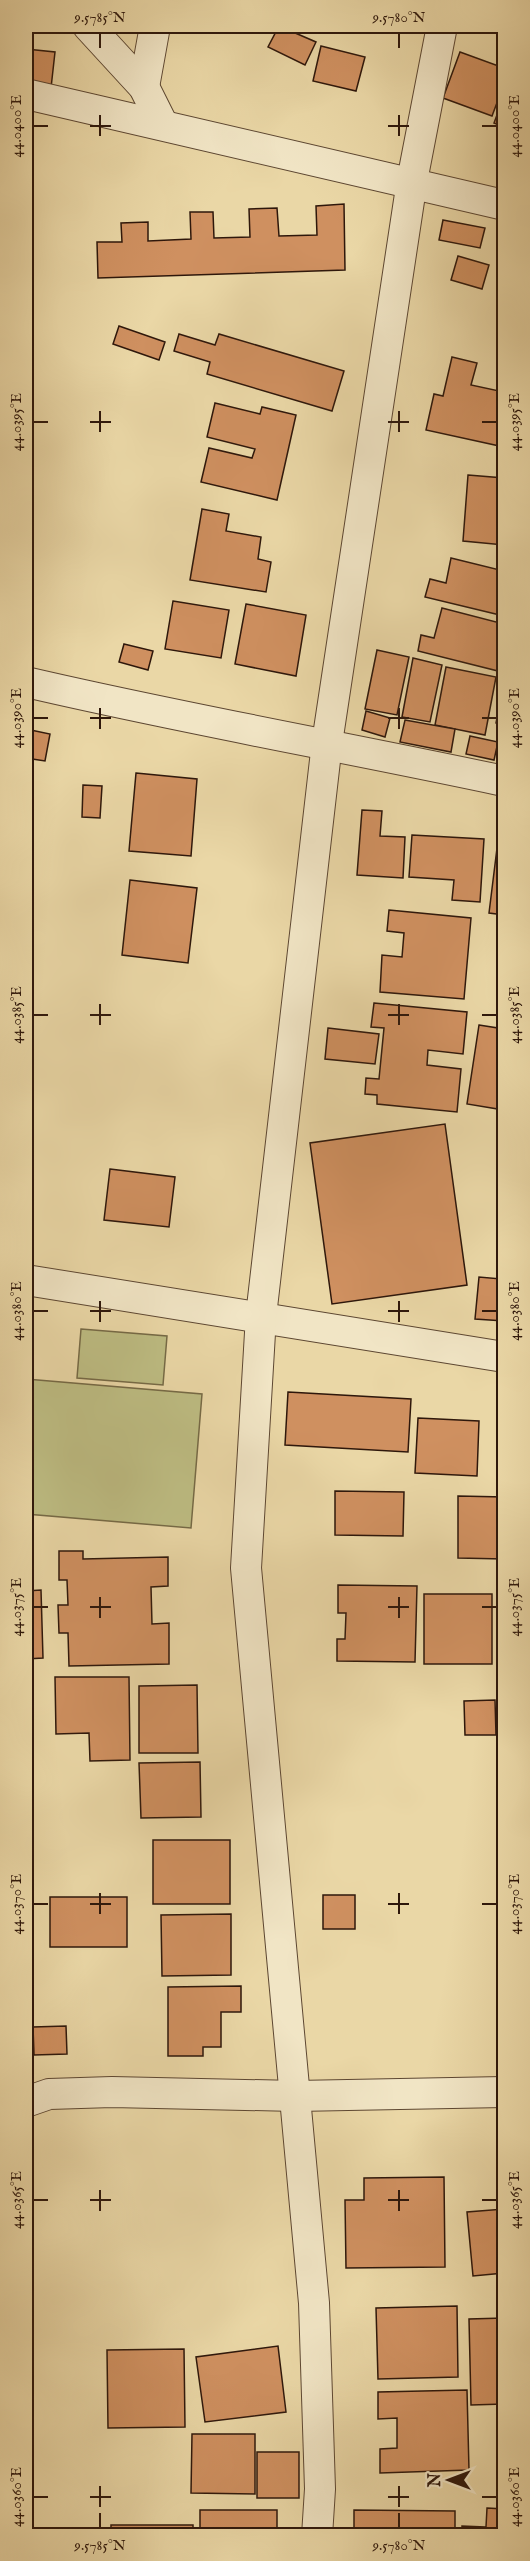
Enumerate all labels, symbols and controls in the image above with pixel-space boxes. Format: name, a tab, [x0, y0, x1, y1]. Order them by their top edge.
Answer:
text: 9.5785°N	[73, 8, 126, 27]
text: 9.5780°N	[371, 8, 426, 27]
text: 44.0400°E	[7, 95, 26, 157]
text: 44.0400°E	[505, 95, 524, 157]
text: 44.0395°E	[7, 393, 26, 451]
text: 44.0395°E	[505, 393, 524, 451]
text: 44.0390°E	[7, 688, 26, 748]
text: 44.0390°E	[505, 688, 524, 748]
text: 44.0385°E	[7, 986, 26, 1044]
text: 44.0385°E	[505, 986, 524, 1044]
text: 44.0380°E	[7, 1281, 26, 1341]
text: 44.0380°E	[505, 1281, 524, 1341]
text: 44.0375°E	[7, 1578, 26, 1636]
text: 44.0375°E	[505, 1578, 524, 1636]
text: 44.0370°E	[7, 1874, 26, 1934]
text: 44.0370°E	[505, 1874, 524, 1934]
text: 44.0365°E	[7, 2171, 26, 2229]
text: 44.0365°E	[505, 2171, 524, 2229]
north arrow	[419, 2450, 479, 2510]
text: 44.0360°E	[7, 2467, 26, 2527]
text: 44.0360°E	[505, 2467, 524, 2527]
text: N	[426, 2473, 446, 2488]
text: 9.5785°N	[73, 2536, 126, 2555]
text: 9.5780°N	[371, 2536, 426, 2555]

